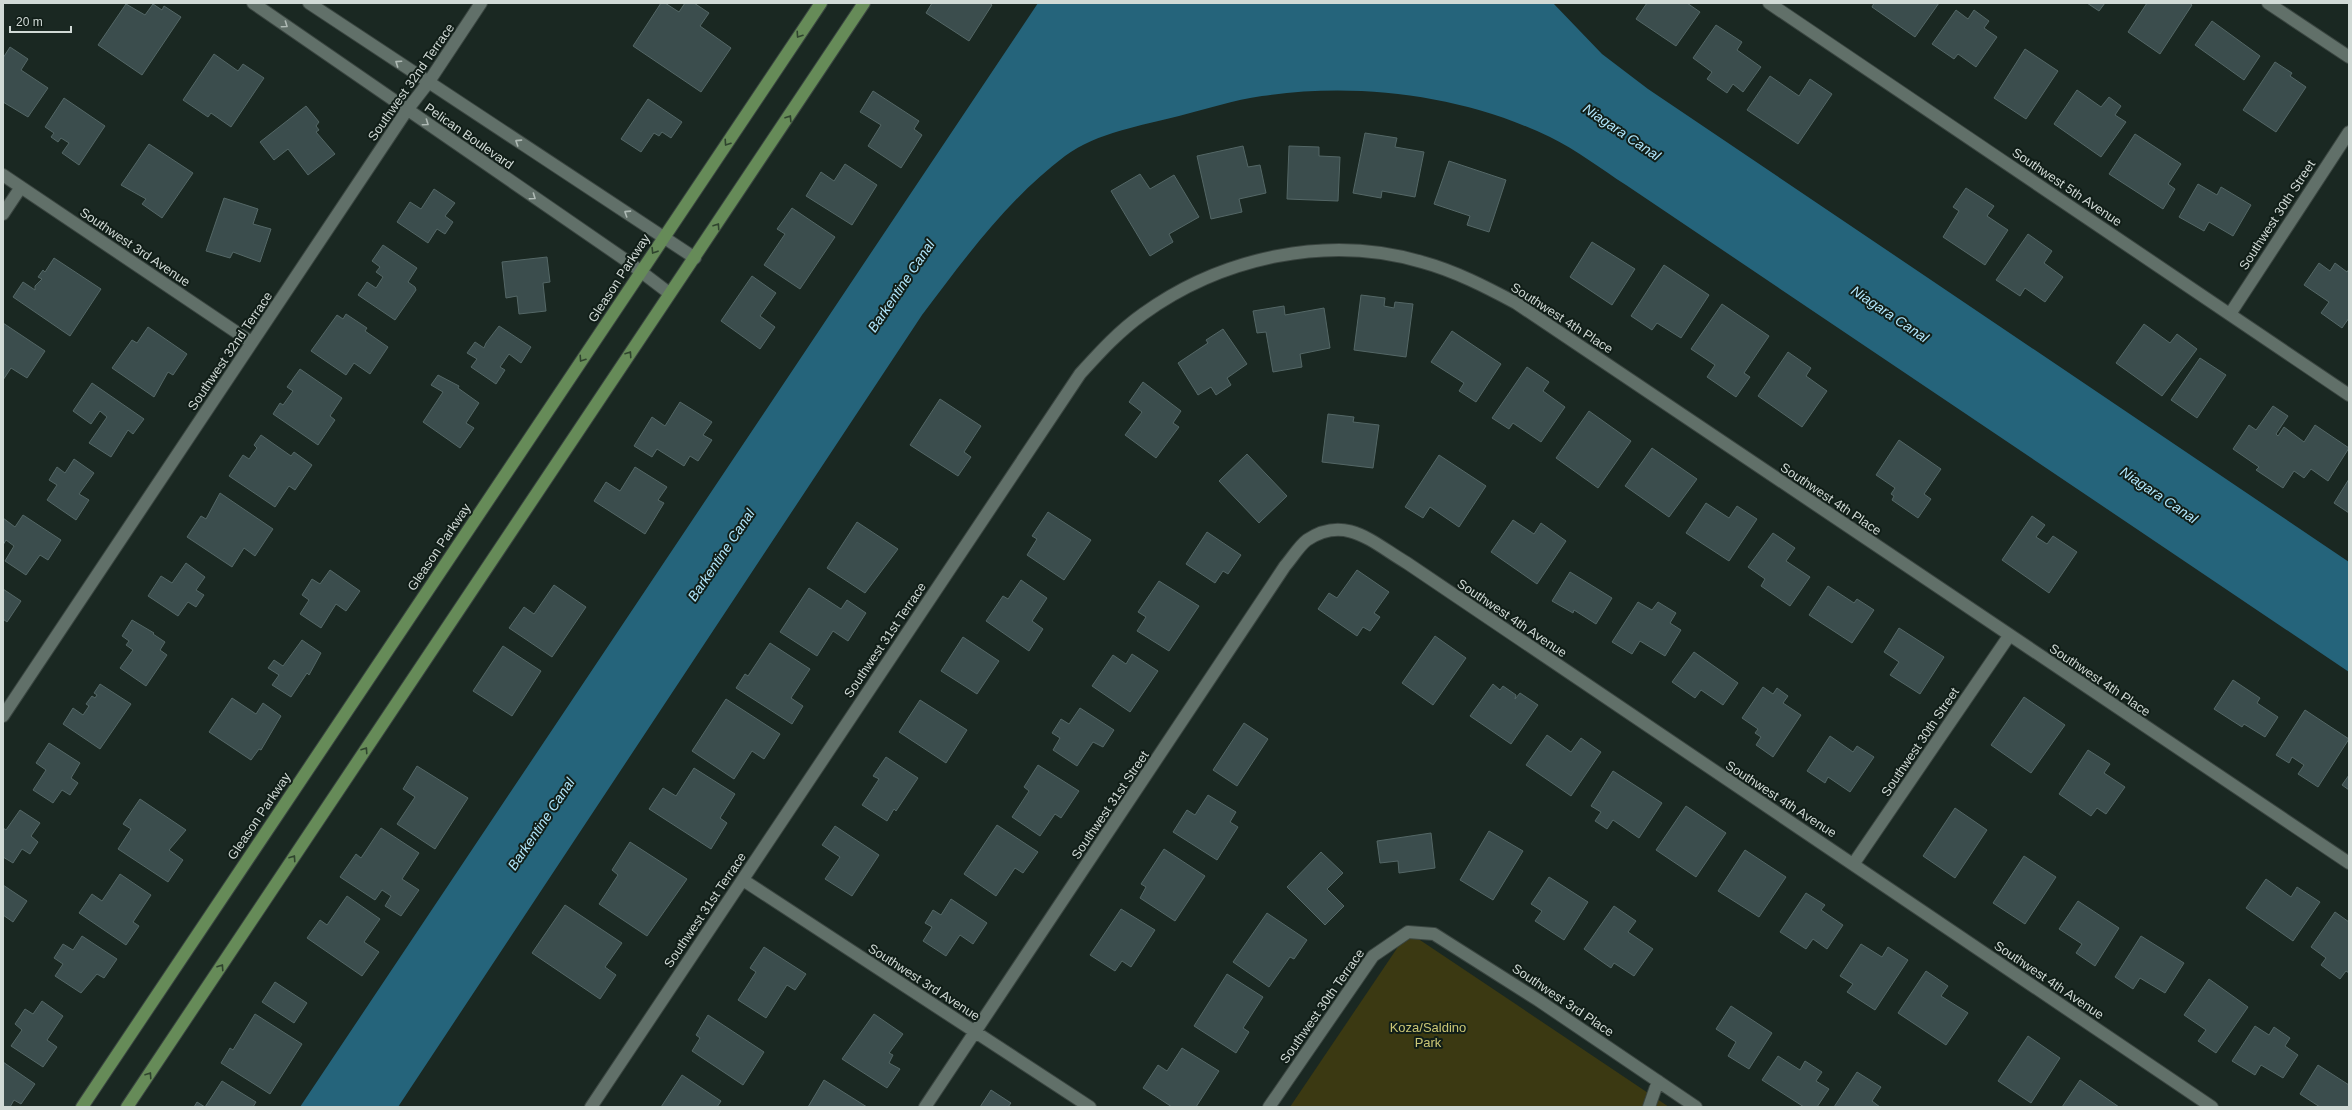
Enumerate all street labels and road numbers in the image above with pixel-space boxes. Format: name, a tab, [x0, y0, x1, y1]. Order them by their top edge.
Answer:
street label: Southwest 32nd Terrace	[365, 20, 457, 144]
street label: Pelican Boulevard	[422, 100, 516, 172]
street label: Southwest 5th Avenue	[2009, 145, 2125, 229]
street label: Southwest 30th Street	[2236, 157, 2318, 273]
street label: Southwest 3rd Avenue	[77, 204, 193, 290]
street label: Gleason Parkway	[585, 231, 653, 325]
street label: Southwest 4th Place	[1508, 279, 1616, 357]
street label: Southwest 32nd Terrace	[185, 289, 275, 413]
street label: Southwest 4th Place	[1778, 460, 1884, 538]
street label: Gleason Parkway	[404, 500, 474, 593]
street label: Southwest 4th Avenue	[1454, 576, 1570, 660]
street label: Southwest 31st Terrace	[841, 580, 929, 700]
street label: Southwest 4th Place	[2047, 641, 2153, 719]
street label: Southwest 30th Street	[1878, 684, 1962, 799]
street label: Southwest 31st Street	[1068, 748, 1152, 862]
street label: Southwest 4th Avenue	[1723, 758, 1839, 840]
street label: Gleason Parkway	[224, 769, 294, 862]
street label: Southwest 31st Terrace	[661, 850, 749, 970]
street label: Southwest 4th Avenue	[1991, 938, 2107, 1022]
street label: Southwest 3rd Avenue	[865, 940, 983, 1024]
street label: Southwest 30th Terrace	[1277, 946, 1367, 1066]
street label: Southwest 3rd Place	[1509, 960, 1617, 1040]

